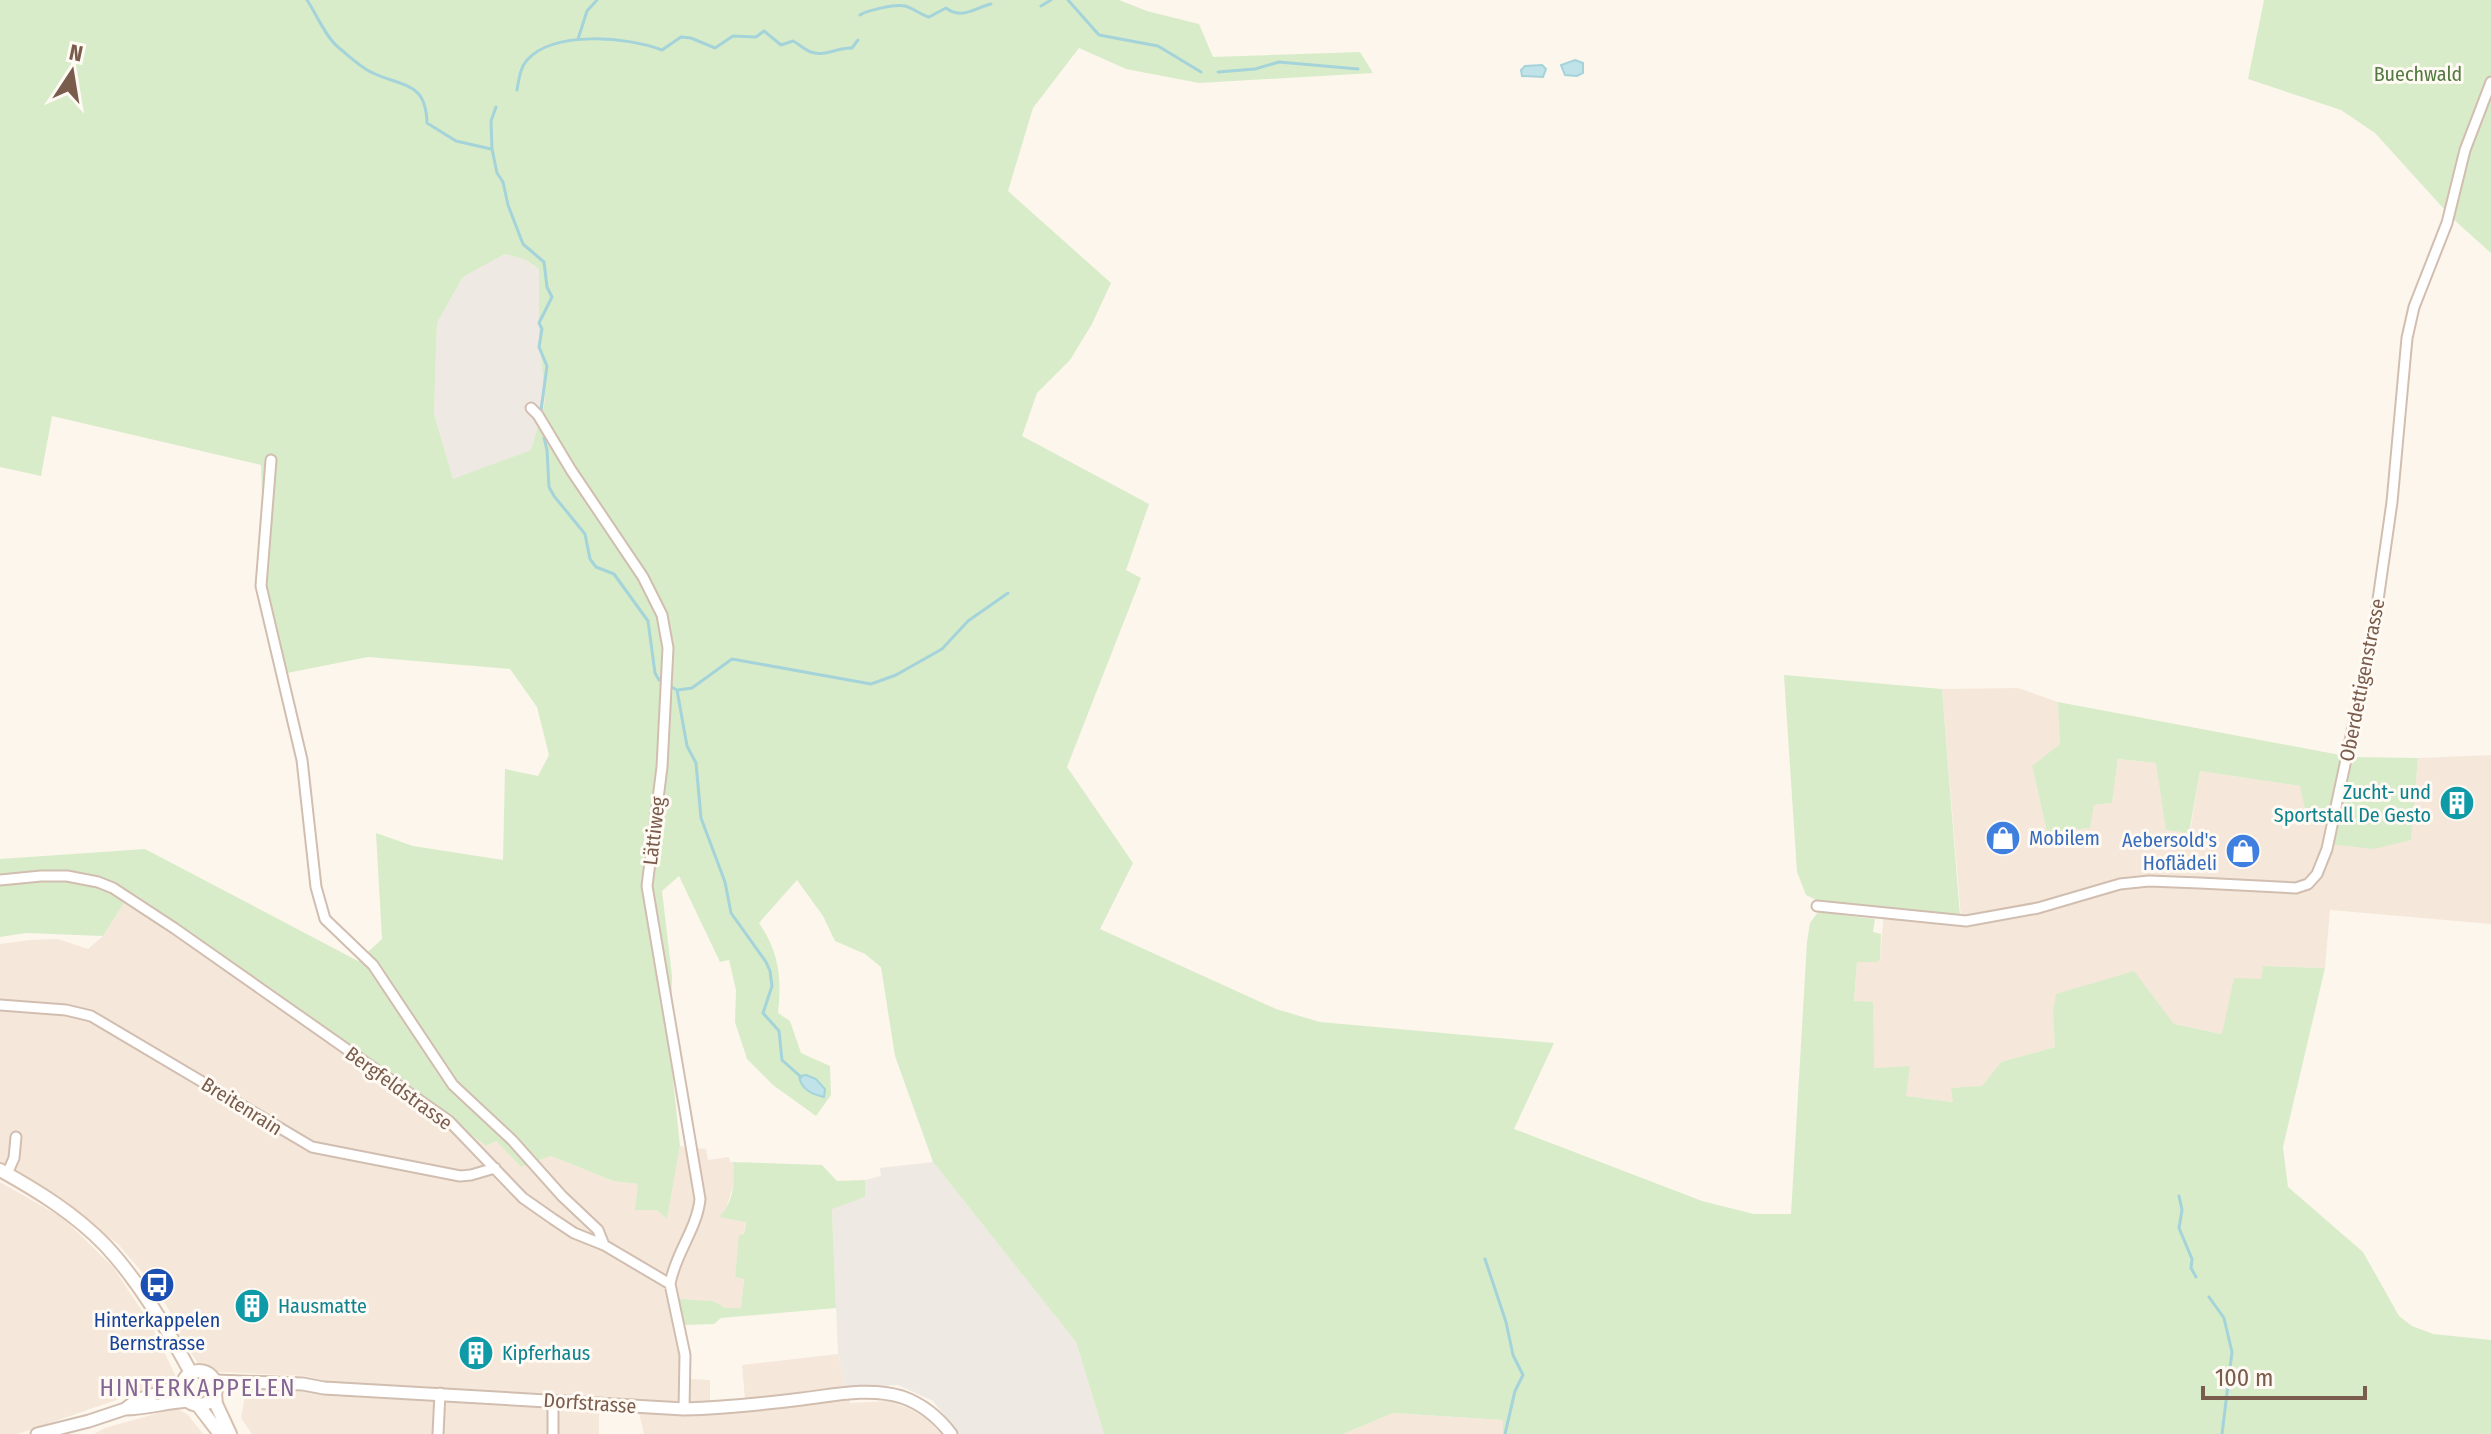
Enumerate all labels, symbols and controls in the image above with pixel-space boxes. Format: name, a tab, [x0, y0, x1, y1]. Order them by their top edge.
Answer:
north arrow	[32, 32, 112, 112]
text: N	[67, 38, 85, 68]
park label: Buechwald	[2374, 62, 2462, 86]
street label: Oberdettigenstrasse	[2334, 596, 2390, 764]
place label: Zucht- und Sportstall De Gesto	[2274, 780, 2431, 827]
building icon: Zucht- und Sportstall De Gesto	[2438, 784, 2476, 822]
street label: Lättiweg	[638, 795, 670, 867]
shop icon: Mobilem	[1984, 819, 2022, 857]
place label: Mobilem	[2029, 826, 2100, 850]
place label: Aebersold's Hoflädeli	[2122, 828, 2217, 875]
shop icon: Aebersold's Hoflädeli	[2224, 832, 2262, 870]
street label: Bergfeldstrasse	[341, 1041, 457, 1135]
street label: Breitenrain	[197, 1072, 287, 1140]
bus stop icon: Hinterkappelen Bernstrasse	[138, 1266, 176, 1304]
building icon: Hausmatte	[233, 1287, 271, 1325]
place label: Hausmatte	[278, 1294, 367, 1318]
place label: Hinterkappelen Bernstrasse	[94, 1308, 220, 1355]
building icon: Kipferhaus	[457, 1334, 495, 1372]
place label: Kipferhaus	[502, 1341, 590, 1365]
scale bar	[2203, 1350, 2365, 1400]
text: 100 m	[2215, 1364, 2273, 1392]
district label: HINTERKAPPELEN	[100, 1374, 296, 1402]
street label: Dorfstrasse	[543, 1388, 637, 1418]

